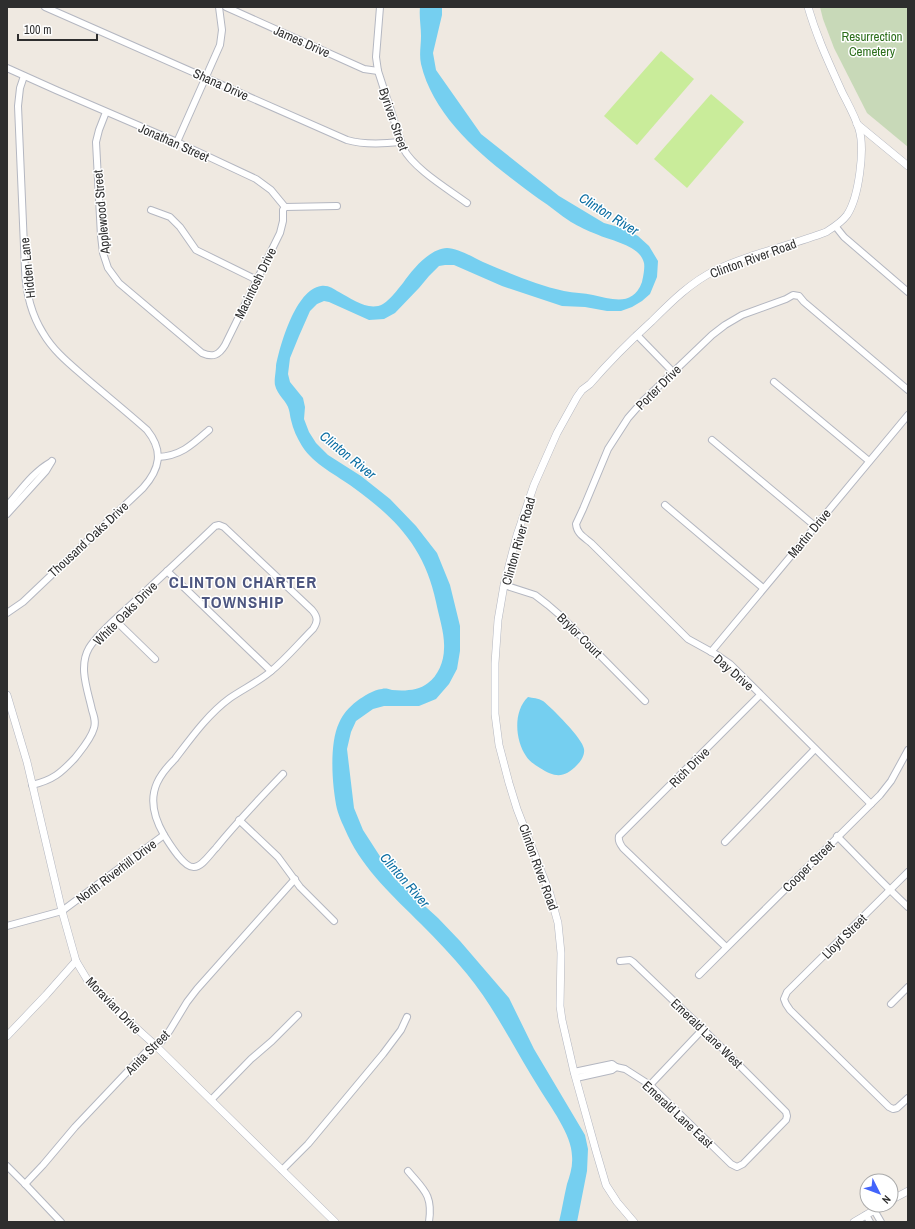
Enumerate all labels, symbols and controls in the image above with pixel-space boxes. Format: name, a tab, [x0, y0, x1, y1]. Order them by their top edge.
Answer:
scale bar	[18, 16, 97, 42]
text: 100 m	[24, 22, 51, 38]
street label: James Drive	[271, 22, 333, 61]
park label: Resurrection Cemetery	[841, 28, 903, 60]
street label: Shana Drive	[190, 65, 251, 104]
street label: Byriver Street	[375, 86, 412, 153]
street label: Jonathan Street	[136, 119, 212, 166]
street label: Applewood Street	[89, 169, 114, 256]
water label: Clinton River	[576, 189, 643, 240]
street label: Clinton River Road	[708, 235, 799, 282]
street label: Hidden Lane	[16, 237, 39, 299]
street label: Macintosh Drive	[231, 245, 280, 322]
street label: Porter Drive	[632, 361, 685, 414]
water label: Clinton River	[316, 427, 381, 484]
street label: Clinton River Road	[498, 495, 539, 587]
street label: Thousand Oaks Drive	[45, 498, 132, 581]
street label: Martin Drive	[784, 505, 835, 561]
district label: CLINTON CHARTER TOWNSHIP	[169, 570, 317, 613]
street label: White Oaks Drive	[90, 578, 161, 649]
street label: Brylor Court	[554, 609, 606, 661]
street label: Day Drive	[710, 650, 757, 694]
street label: Rich Drive	[666, 743, 713, 791]
street label: Clinton River Road	[515, 822, 562, 913]
street label: North Riverhill Drive	[73, 836, 160, 907]
street label: Cooper Street	[779, 837, 838, 896]
water label: Clinton River	[376, 849, 435, 912]
street label: Lloyd Street	[818, 910, 871, 962]
street label: Moravian Drive	[82, 973, 145, 1038]
street label: Emerald Lane West	[667, 995, 746, 1072]
street label: Anita Street	[121, 1026, 173, 1079]
street label: Emerald Lane East	[639, 1077, 717, 1152]
north arrow	[859, 1173, 899, 1213]
text: N	[879, 1193, 894, 1207]

